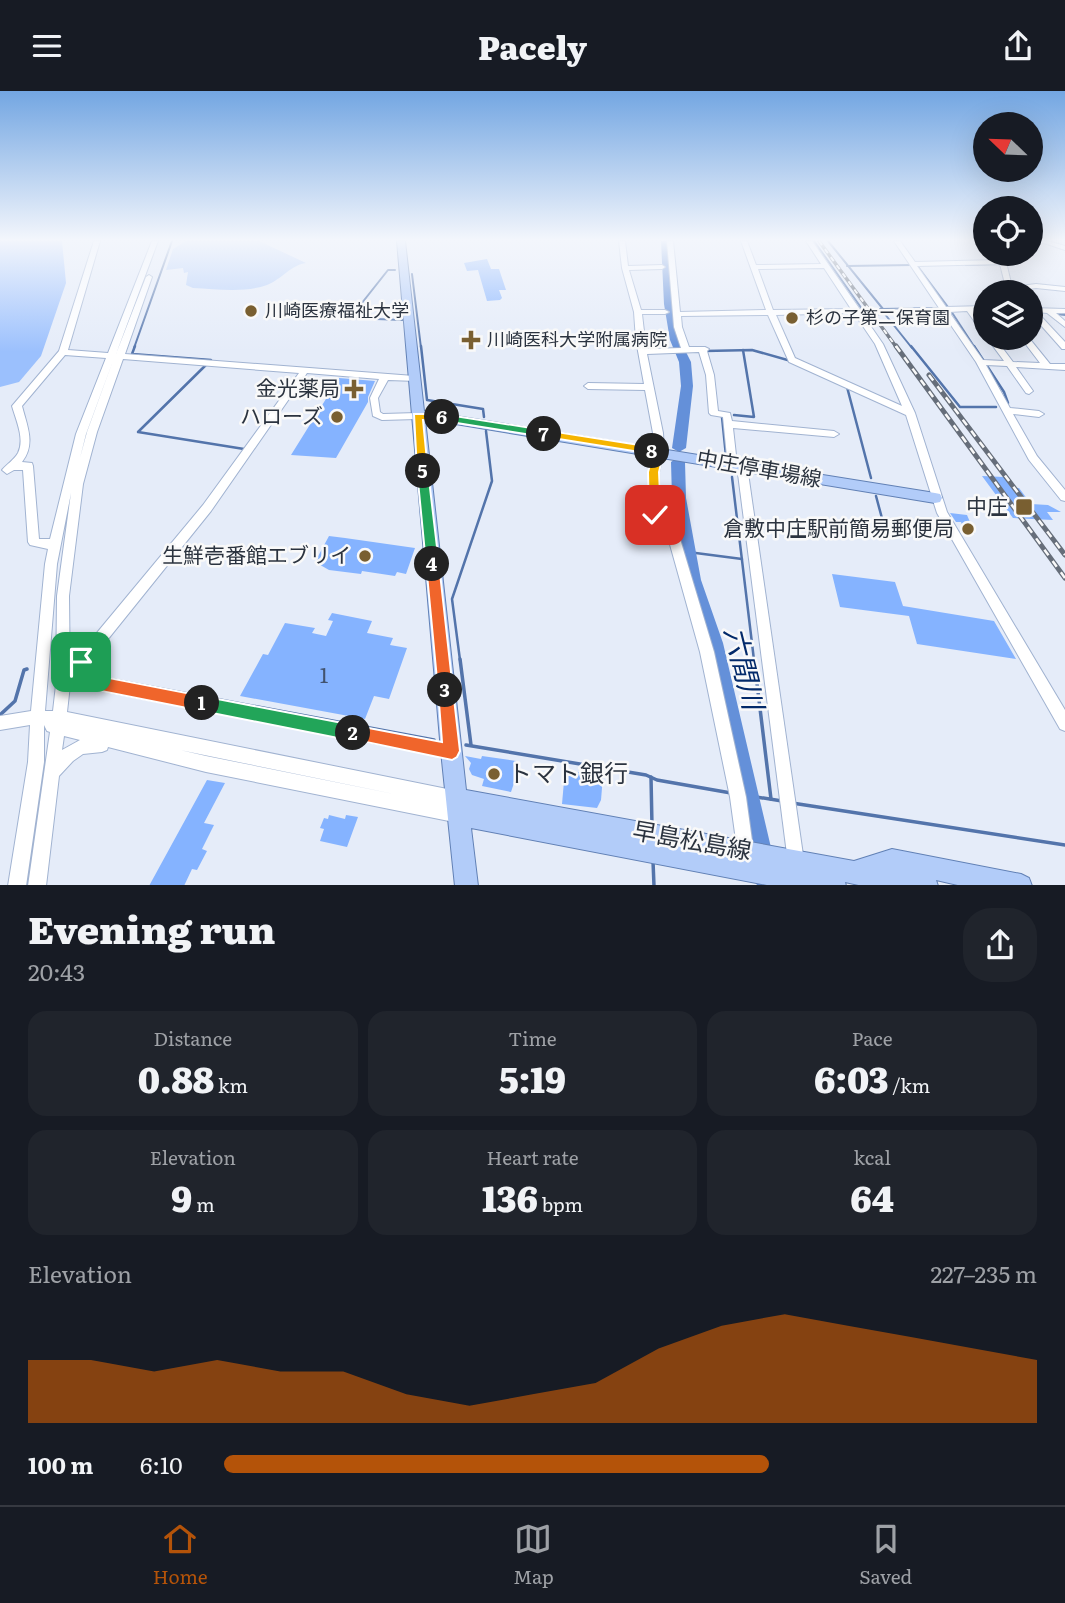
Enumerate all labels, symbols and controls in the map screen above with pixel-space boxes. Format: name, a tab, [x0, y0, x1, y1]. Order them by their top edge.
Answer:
text: Pacely	[478, 22, 587, 70]
icon: menu	[28, 27, 66, 65]
icon: share	[999, 27, 1037, 65]
north arrow	[973, 112, 1043, 182]
map controls	[973, 112, 1043, 350]
button: locate	[973, 196, 1043, 266]
button: layers	[973, 280, 1043, 350]
place label: 川崎医療福祉大学	[265, 296, 409, 323]
marker: 川崎医療福祉大学	[243, 303, 259, 319]
place label: 杉の子第二保育園	[806, 303, 950, 330]
marker: 杉の子第二保育園	[784, 310, 800, 326]
place label: 川崎医科大学附属病院	[487, 325, 667, 352]
marker: 川崎医科大学附属病院	[461, 330, 481, 350]
place label: 金光薬局	[256, 371, 340, 402]
marker: 金光薬局	[346, 381, 362, 397]
place label: ハローズ	[240, 399, 323, 430]
pin: 6	[424, 399, 460, 435]
text: 6	[436, 402, 447, 430]
marker: ハローズ	[329, 409, 345, 425]
pin: 7	[526, 417, 562, 451]
text: 7	[538, 419, 549, 447]
pin: 8	[634, 433, 670, 469]
text: 8	[646, 436, 657, 464]
street label: 中庄停車場線	[695, 440, 824, 493]
pin: 5	[406, 453, 440, 489]
text: 5	[417, 456, 428, 484]
pin	[625, 485, 685, 545]
place label: 中庄	[966, 489, 1008, 520]
icon: check	[636, 496, 674, 534]
marker: 中庄	[1014, 497, 1034, 517]
place label: 倉敷中庄駅前簡易郵便局	[723, 511, 954, 542]
marker: 倉敷中庄駅前簡易郵便局	[960, 521, 976, 537]
place label: 生鮮壱番館エブリイ	[162, 538, 351, 569]
pin: 4	[414, 547, 450, 581]
marker: 生鮮壱番館エブリイ	[357, 548, 373, 564]
text: 4	[426, 549, 437, 577]
water label: 六間川	[715, 622, 777, 716]
pin	[51, 632, 111, 692]
icon: arrive	[62, 643, 100, 681]
house number: 1	[320, 658, 329, 689]
pin: 3	[428, 673, 462, 707]
text: 3	[439, 675, 450, 703]
pin: 1	[184, 685, 220, 721]
text: 1	[198, 688, 205, 716]
pin: 2	[336, 715, 370, 751]
text: 2	[347, 718, 358, 746]
place label: トマト銀行	[508, 754, 628, 789]
marker: トマト銀行	[486, 766, 502, 782]
street label: 早島松島線	[630, 811, 755, 866]
text: Evening run	[28, 899, 275, 956]
button: share	[963, 908, 1037, 982]
text: 20:43	[28, 954, 85, 988]
text: Distance	[154, 1024, 232, 1052]
text: Time	[508, 1024, 557, 1052]
text: Pace	[852, 1024, 893, 1052]
text: 0.88	[138, 1052, 214, 1104]
text: 5:19	[499, 1052, 566, 1104]
text: 6:03	[814, 1052, 888, 1104]
text: km	[214, 1071, 248, 1099]
text: /km	[888, 1071, 930, 1099]
text: Elevation	[150, 1143, 236, 1171]
text: Heart rate	[486, 1143, 579, 1171]
text: kcal	[853, 1143, 891, 1171]
text: 9	[171, 1171, 192, 1223]
text: 136	[482, 1171, 538, 1223]
text: 64	[850, 1171, 894, 1223]
text: m	[192, 1190, 215, 1218]
text: bpm	[538, 1190, 583, 1218]
text: Elevation	[28, 1256, 132, 1290]
text: 227–235 m	[930, 1256, 1037, 1290]
text: 100 m	[28, 1447, 93, 1481]
text: 6:10	[140, 1447, 183, 1481]
tab: Home	[153, 1520, 208, 1590]
tab: Map	[513, 1520, 554, 1590]
tab: Saved	[859, 1520, 912, 1590]

